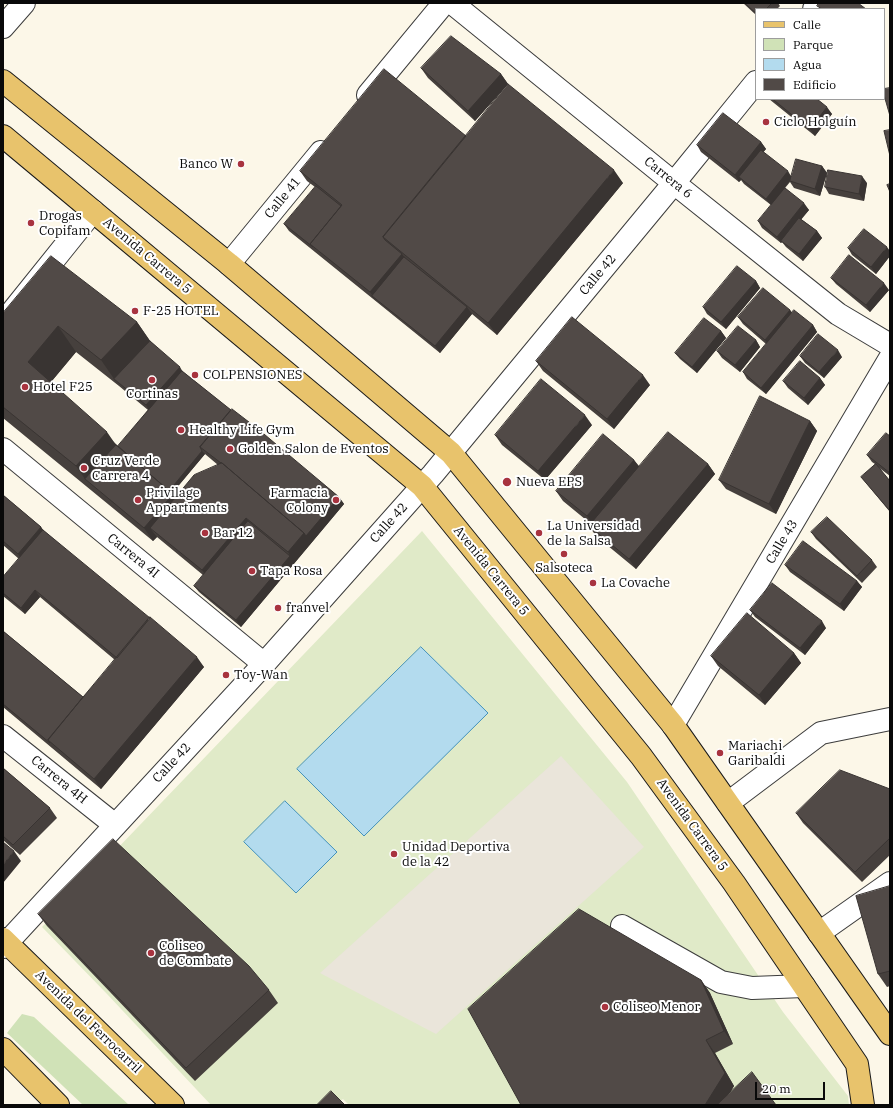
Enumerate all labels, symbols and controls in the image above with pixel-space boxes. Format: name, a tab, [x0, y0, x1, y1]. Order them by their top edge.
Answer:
legend	[755, 8, 885, 100]
text: Calle	[793, 17, 821, 32]
text: Parque	[793, 37, 833, 52]
text: Agua	[793, 57, 822, 72]
text: Edificio	[793, 77, 836, 92]
place label: Ciclo Holguín	[774, 114, 856, 130]
marker: Ciclo Holguín	[761, 117, 771, 127]
street label: Carrera 6	[641, 154, 695, 202]
place label: Banco W	[179, 156, 233, 172]
marker: Banco W	[236, 159, 246, 169]
street label: Calle 41	[262, 174, 304, 222]
place label: Drogas Copifam	[39, 208, 91, 239]
street label: Avenida Carrera 5	[100, 215, 194, 297]
marker: Drogas Copifam	[26, 218, 36, 228]
street label: Calle 42	[576, 251, 620, 299]
place label: F-25 HOTEL	[143, 303, 219, 319]
marker: F-25 HOTEL	[130, 306, 140, 316]
place label: COLPENSIONES	[203, 367, 302, 383]
marker: COLPENSIONES	[190, 370, 200, 380]
marker: Cortinas	[147, 375, 157, 385]
place label: Hotel F25	[33, 379, 93, 395]
marker: Hotel F25	[20, 382, 30, 392]
place label: Cortinas	[126, 386, 178, 402]
place label: Healthy Life Gym	[189, 422, 295, 438]
marker: Healthy Life Gym	[176, 425, 186, 435]
place label: Golden Salon de Eventos	[238, 441, 389, 457]
marker: Golden Salon de Eventos	[225, 444, 235, 454]
place label: Cruz Verde Carrera 4	[92, 453, 159, 484]
marker: Cruz Verde Carrera 4	[79, 463, 89, 473]
place label: Nueva EPS	[516, 474, 582, 490]
marker: Nueva EPS	[501, 476, 513, 488]
place label: Privilage Appartments	[146, 485, 227, 516]
place label: Farmacia Colony	[270, 485, 328, 516]
marker: Privilage Appartments	[133, 495, 143, 505]
marker: Farmacia Colony	[331, 495, 341, 505]
street label: Calle 42	[367, 500, 411, 546]
street label: Calle 43	[763, 517, 801, 567]
place label: La Universidad de la Salsa	[547, 518, 640, 549]
street label: Avenida Carrera 5	[450, 523, 532, 619]
place label: Bar 12	[213, 525, 253, 541]
marker: Bar 12	[200, 528, 210, 538]
marker: La Universidad de la Salsa	[534, 528, 544, 538]
street label: Carrera 4I	[104, 530, 162, 582]
marker: Salsoteca	[559, 549, 569, 559]
place label: Salsoteca	[535, 560, 593, 576]
place label: Tapa Rosa	[260, 563, 323, 579]
marker: Tapa Rosa	[247, 566, 257, 576]
place label: La Covache	[601, 575, 670, 591]
marker: La Covache	[588, 578, 598, 588]
place label: franvel	[286, 600, 329, 616]
marker: franvel	[273, 603, 283, 613]
place label: Toy-Wan	[234, 667, 288, 683]
marker: Toy-Wan	[221, 670, 231, 680]
place label: Mariachi Garibaldi	[728, 738, 785, 769]
street label: Calle 42	[150, 740, 194, 786]
marker: Mariachi Garibaldi	[715, 748, 725, 758]
street label: Carrera 4H	[28, 753, 90, 807]
street label: Avenida Carrera 5	[653, 776, 731, 874]
place label: Unidad Deportiva de la 42	[402, 839, 510, 870]
marker: Unidad Deportiva de la 42	[389, 849, 399, 859]
place label: Coliseo de Combate	[159, 938, 231, 969]
marker: Coliseo de Combate	[146, 948, 156, 958]
street label: Avenida del Ferrocarril	[32, 967, 144, 1077]
place label: Coliseo Menor	[613, 999, 700, 1015]
marker: Coliseo Menor	[600, 1002, 610, 1012]
scale bar	[757, 1074, 827, 1100]
text: 20 m	[762, 1081, 791, 1096]

